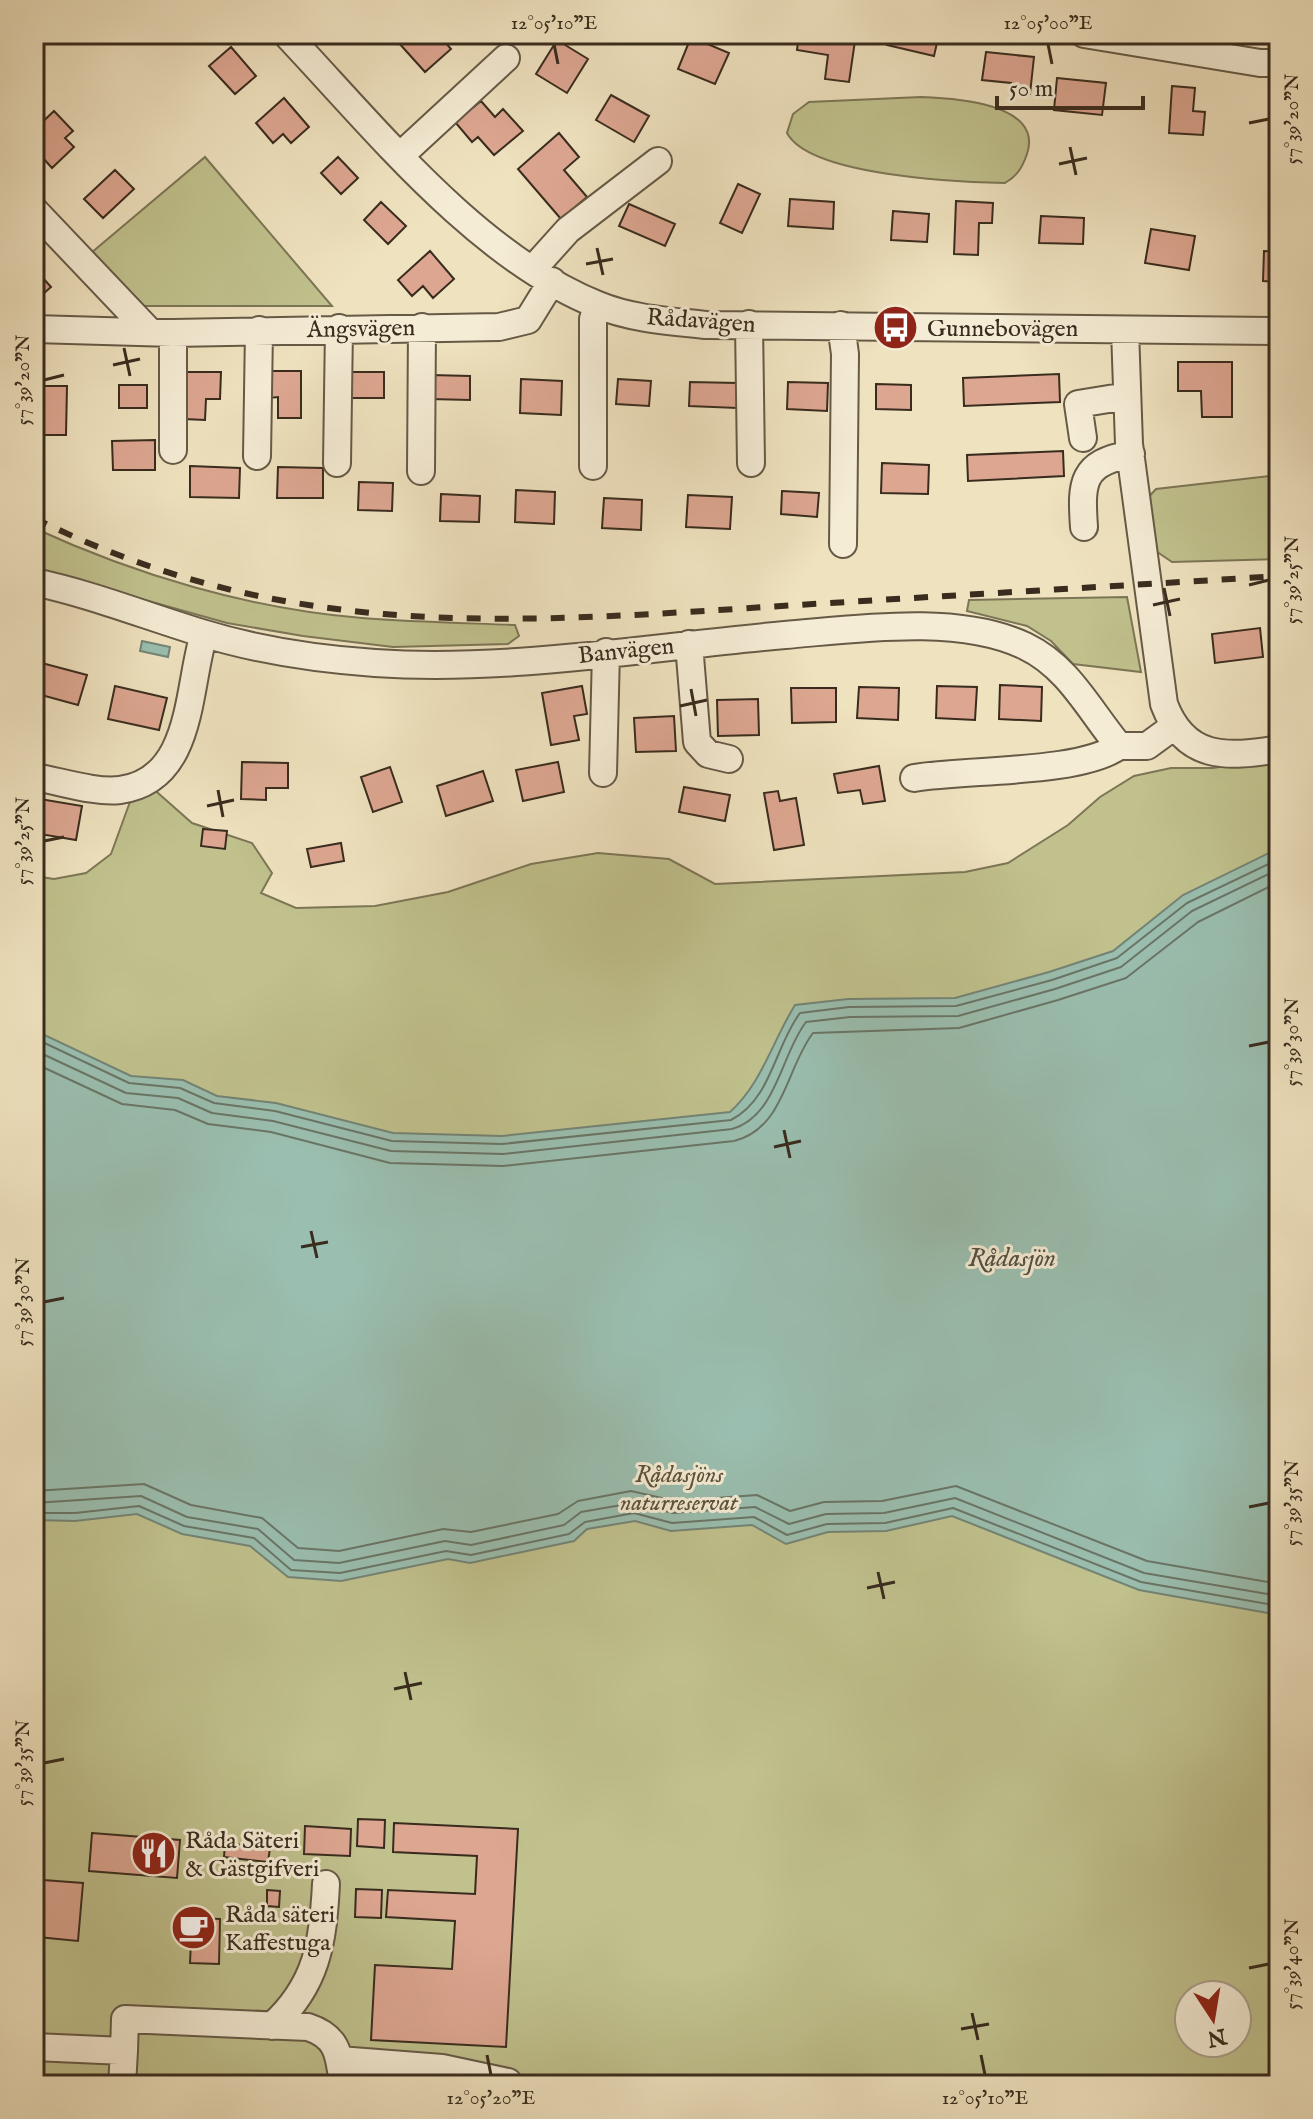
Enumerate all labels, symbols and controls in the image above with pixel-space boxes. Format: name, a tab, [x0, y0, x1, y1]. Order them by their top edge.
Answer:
text: 12°05'10"E	[511, 11, 598, 36]
text: 12°05'00"E	[1003, 11, 1093, 36]
scale bar	[997, 60, 1143, 110]
text: 57°39'20"N	[1280, 73, 1305, 165]
text: 50 m	[1009, 74, 1053, 105]
street label: Rådavägen	[645, 302, 757, 341]
bus stop icon: Gunnebovägen	[872, 304, 920, 352]
street label: Ängsvägen	[306, 313, 416, 346]
place label: Gunnebovägen	[927, 314, 1079, 345]
text: 57°39'20"N	[11, 334, 36, 426]
text: 57°39'25"N	[1280, 536, 1305, 624]
street label: Banvägen	[577, 631, 676, 672]
text: 57°39'25"N	[11, 797, 36, 885]
text: 57°39'30"N	[1280, 997, 1305, 1087]
water label: Rådasjön	[968, 1242, 1056, 1275]
text: 57°39'30"N	[11, 1257, 36, 1347]
park label: Rådasjöns naturreservat	[620, 1460, 739, 1519]
text: 57°39'35"N	[1280, 1460, 1305, 1546]
text: 57°39'35"N	[11, 1720, 36, 1806]
place label: Råda Säteri & Gästgifveri	[185, 1826, 319, 1885]
restaurant icon: Råda Säteri & Gästgifveri	[130, 1830, 178, 1878]
place label: Råda säteri Kaffestuga	[225, 1900, 335, 1959]
cafe icon: Råda säteri Kaffestuga	[170, 1904, 218, 1952]
text: 57°39'40"N	[1280, 1918, 1305, 2010]
north arrow	[1173, 1979, 1253, 2059]
text: N	[1205, 2021, 1230, 2052]
text: 12°05'20"E	[447, 2086, 536, 2111]
text: 12°05'10"E	[942, 2086, 1029, 2111]

